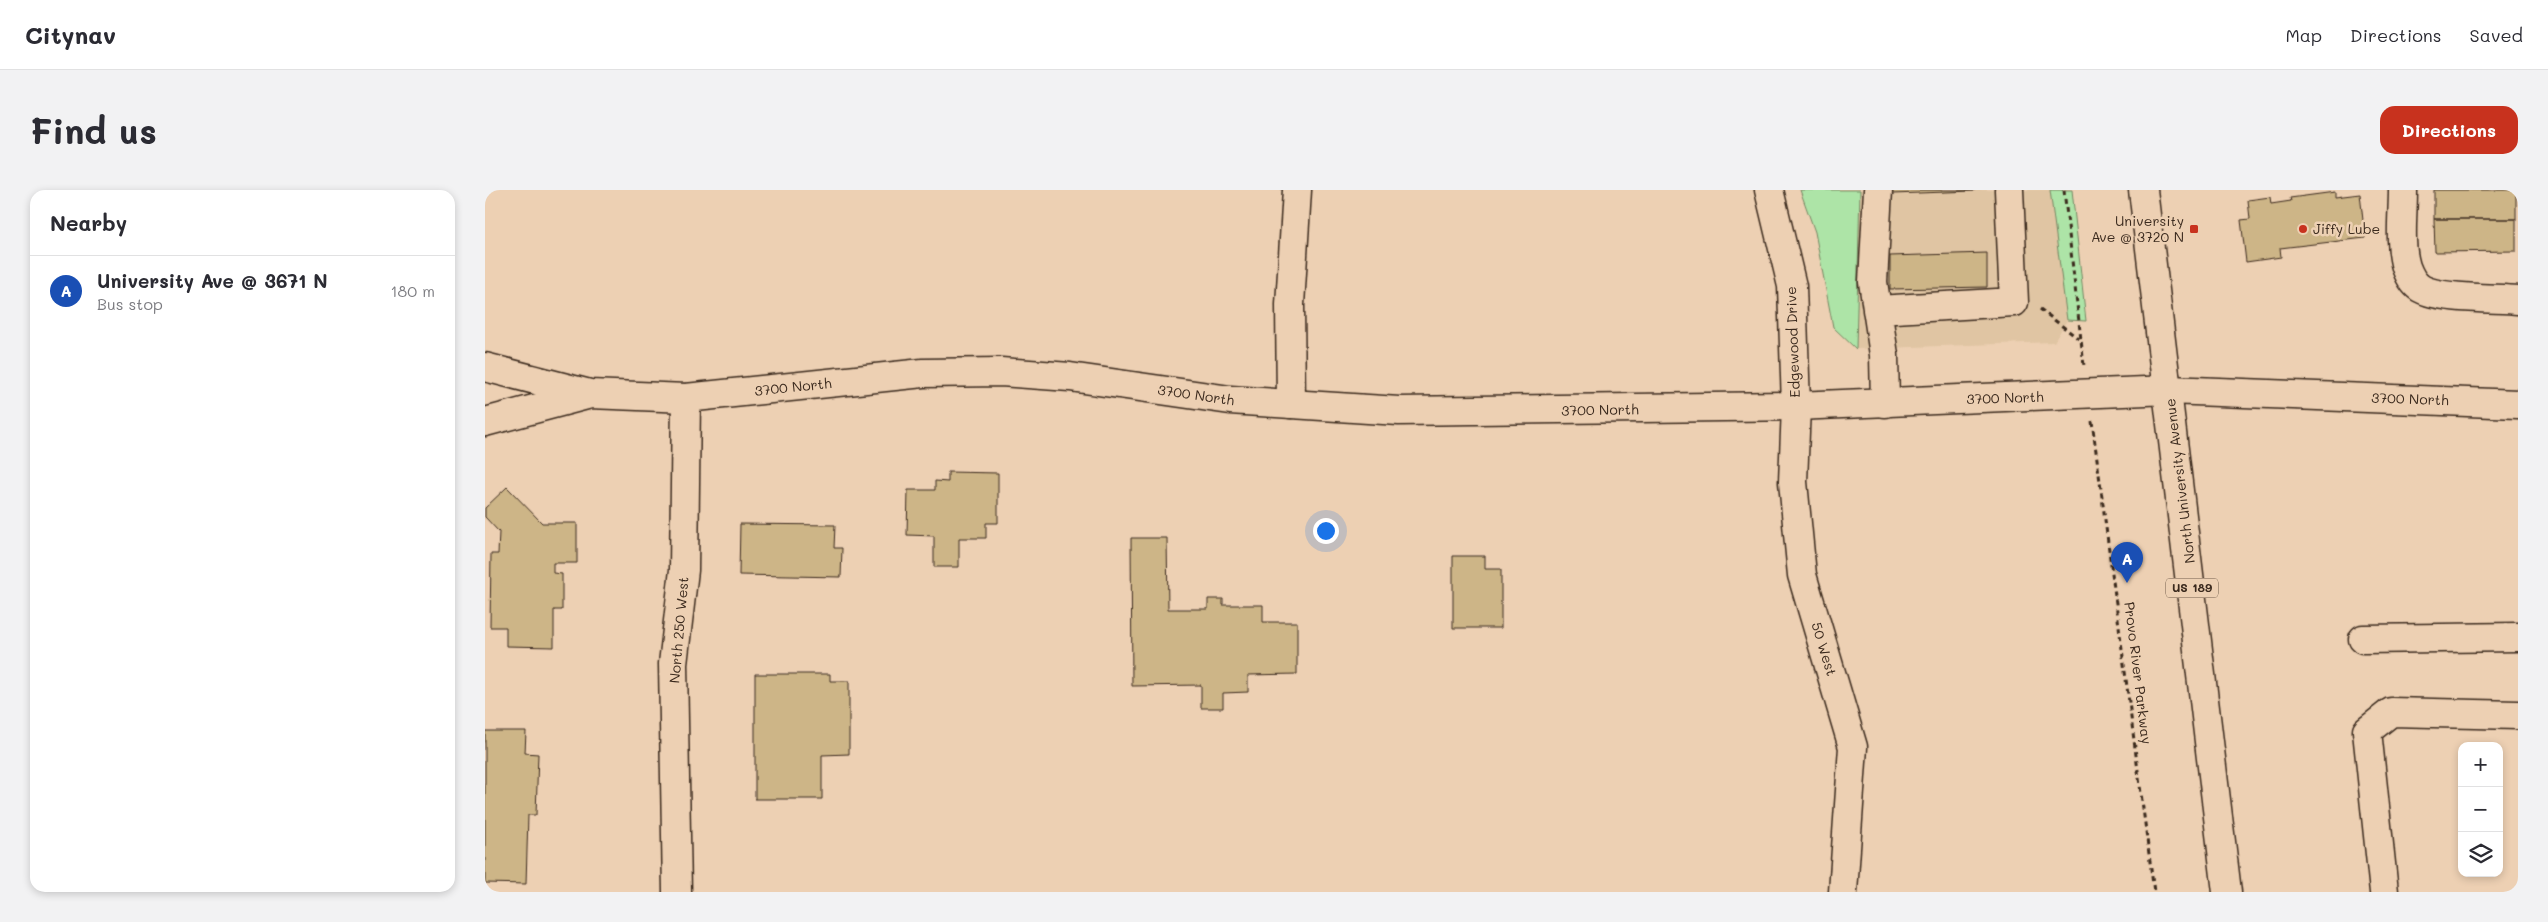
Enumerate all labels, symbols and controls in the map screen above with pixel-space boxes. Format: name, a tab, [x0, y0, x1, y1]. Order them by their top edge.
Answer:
text: Citynav	[25, 19, 116, 50]
text: Map	[2285, 23, 2322, 47]
text: Directions	[2350, 23, 2442, 47]
text: Saved	[2470, 23, 2523, 47]
button: Directions	[2380, 106, 2518, 154]
text: Find us	[30, 107, 157, 153]
text: Nearby	[50, 209, 127, 236]
place label: University Ave @ 3720 N	[2091, 211, 2184, 246]
place label: Jiffy Lube	[2313, 219, 2380, 238]
marker: University Ave @ 3720 N	[2188, 223, 2200, 235]
marker: Jiffy Lube	[2297, 223, 2309, 235]
text: University Ave @ 3671 N	[97, 268, 328, 293]
text: A	[60, 280, 72, 301]
text: 180 m	[390, 280, 435, 301]
street label: Edgewood Drive	[1781, 286, 1804, 398]
text: Bus stop	[97, 293, 163, 314]
street label: 3700 North	[753, 373, 833, 400]
street label: 3700 North	[1156, 380, 1236, 409]
street label: 3700 North	[1966, 387, 2044, 408]
street label: 3700 North	[2371, 388, 2449, 409]
street label: North University Avenue	[2160, 397, 2199, 565]
street label: 3700 North	[1561, 399, 1639, 420]
your location	[1313, 518, 1339, 544]
pin: A	[2111, 542, 2143, 583]
street label: North 250 West	[664, 576, 693, 684]
road number: US 189	[2166, 578, 2218, 598]
street label: Provo River Parkway	[2120, 601, 2157, 745]
street label: 50 West	[1807, 620, 1842, 678]
map controls	[2458, 742, 2503, 877]
button: +	[2458, 742, 2503, 787]
button: −	[2458, 787, 2503, 832]
button: layers	[2458, 832, 2503, 877]

